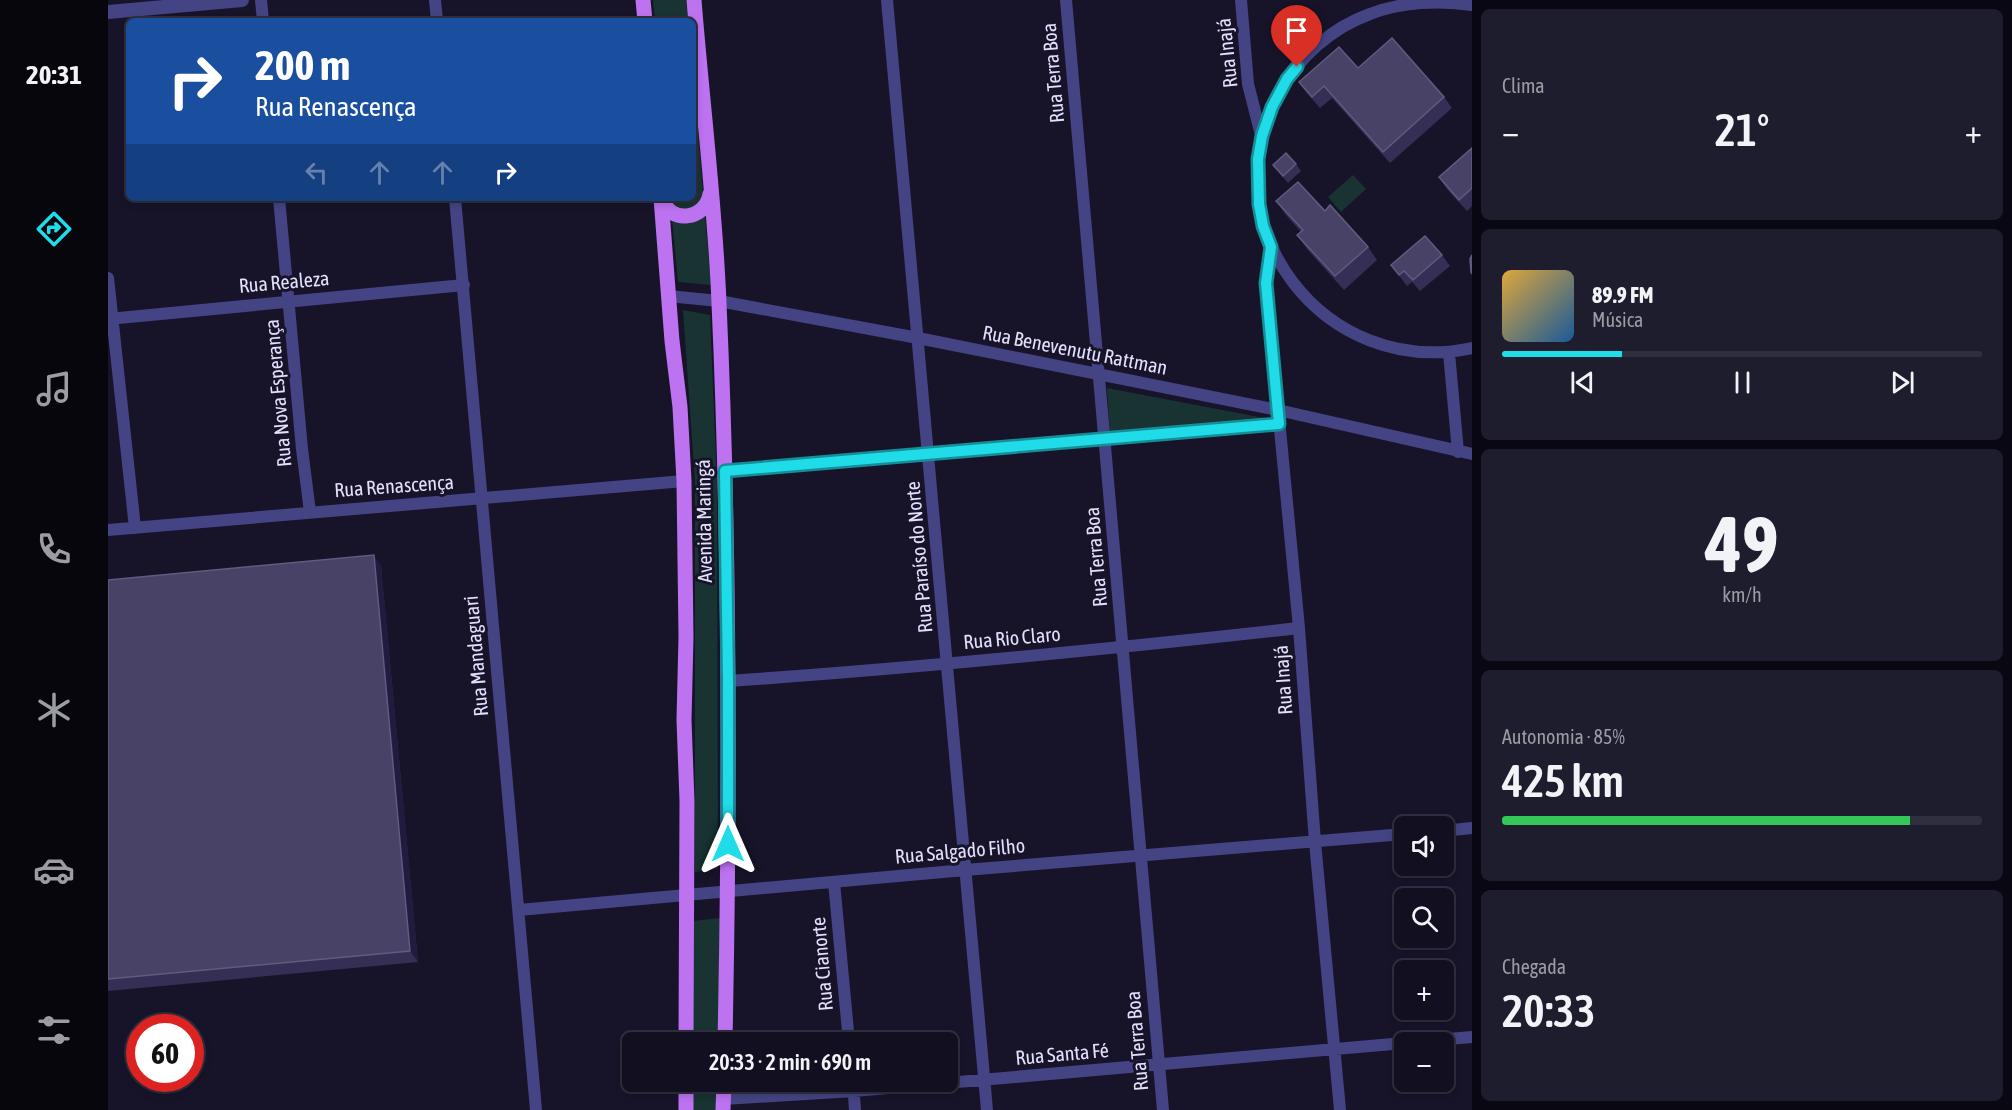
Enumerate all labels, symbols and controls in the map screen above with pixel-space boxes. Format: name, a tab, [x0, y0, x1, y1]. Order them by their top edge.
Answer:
pin	[1271, 5, 1322, 67]
icon: arrive	[1280, 14, 1313, 47]
street label: Rua Inajá	[1211, 17, 1242, 89]
street label: Rua Terra Boa	[1037, 22, 1068, 124]
text: 200 m	[255, 41, 350, 89]
icon: right	[156, 42, 234, 120]
text: 20:31	[26, 59, 82, 90]
text: Clima	[1502, 74, 1545, 97]
text: Rua Renascença	[255, 91, 417, 122]
text: 21°	[1715, 104, 1769, 156]
text: −	[1502, 112, 1519, 150]
text: +	[1965, 112, 1982, 150]
icon: left	[300, 156, 333, 189]
icon: ahead	[363, 156, 396, 189]
icon: ahead	[426, 156, 459, 189]
icon: right	[489, 156, 522, 189]
icon: directions	[33, 208, 75, 250]
street label: Rua Realeza	[238, 266, 330, 297]
text: 89.9 FM	[1592, 282, 1654, 308]
text: Música	[1592, 308, 1643, 331]
street label: Rua Nova Esperança	[260, 318, 295, 468]
street label: Rua Benevenutu Rattman	[981, 320, 1169, 379]
icon: previous	[1566, 366, 1599, 399]
icon: pause	[1726, 366, 1759, 399]
icon: next	[1886, 366, 1919, 399]
icon: music	[33, 368, 75, 410]
street label: Avenida Maringá	[691, 459, 716, 583]
street label: Rua Renascença	[333, 470, 454, 501]
street label: Rua Paraíso do Norte	[900, 480, 937, 634]
text: 49	[1705, 499, 1779, 589]
street label: Rua Terra Boa	[1080, 506, 1111, 608]
icon: phone	[33, 528, 75, 570]
text: km/h	[1722, 583, 1762, 606]
street label: Rua Mandaguari	[459, 595, 492, 717]
street label: Rua Rio Claro	[962, 622, 1061, 653]
street label: Rua Inajá	[1269, 644, 1296, 716]
icon: climate	[33, 689, 75, 731]
text: Autonomia · 85%	[1502, 725, 1625, 748]
text: 425 km	[1502, 755, 1624, 807]
position arrow	[696, 812, 760, 876]
map controls	[1394, 816, 1454, 1092]
button: sound	[1394, 816, 1454, 876]
street label: Rua Salgado Filho	[894, 833, 1026, 868]
icon: car	[33, 849, 75, 891]
button: search	[1394, 888, 1454, 948]
street label: Rua Cianorte	[806, 916, 837, 1012]
text: Chegada	[1502, 955, 1566, 978]
button: +	[1394, 960, 1454, 1020]
text: 20:33	[1502, 985, 1596, 1037]
street label: Rua Terra Boa	[1121, 990, 1152, 1092]
icon: filters	[33, 1009, 75, 1051]
speed limit sign: 60	[126, 1014, 204, 1092]
button: −	[1394, 1032, 1454, 1092]
street label: Rua Santa Fé	[1014, 1038, 1110, 1069]
text: 20:33 · 2 min · 690 m	[709, 1049, 871, 1075]

